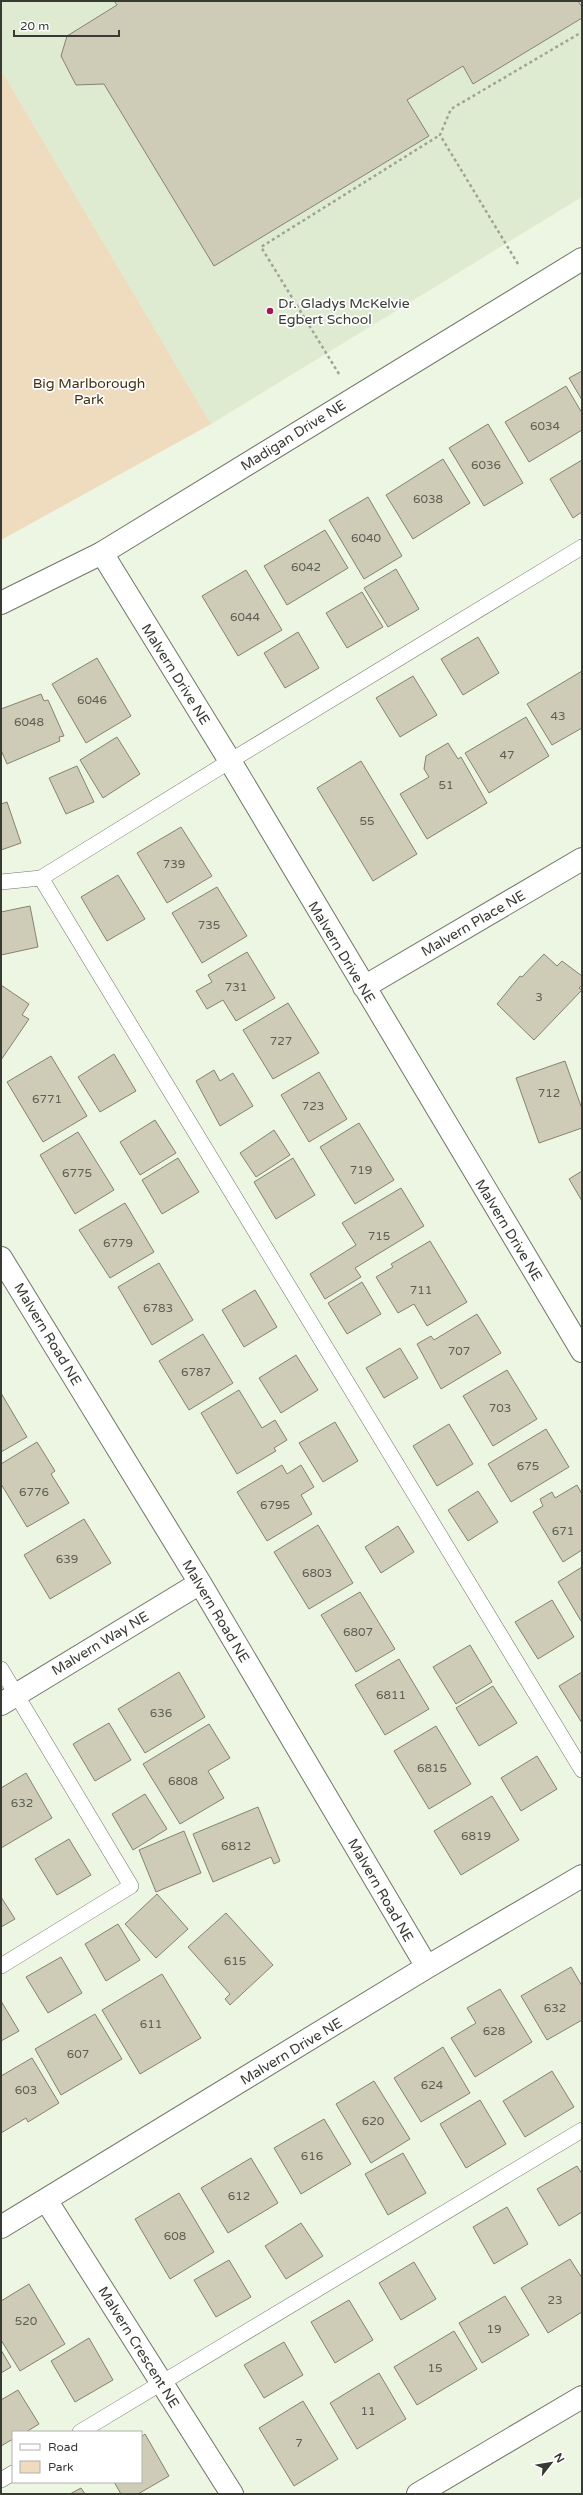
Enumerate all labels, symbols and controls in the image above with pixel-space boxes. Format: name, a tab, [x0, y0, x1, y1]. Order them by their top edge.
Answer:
scale bar	[14, 12, 119, 38]
text: 20 m	[20, 19, 49, 33]
place label: Dr. Gladys McKelvie Egbert School	[278, 295, 410, 328]
marker: Dr. Gladys McKelvie Egbert School	[265, 306, 275, 316]
park label: Big Marlborough Park	[33, 375, 145, 408]
street label: Madigan Drive NE	[238, 396, 349, 475]
house number: 6034	[530, 419, 561, 433]
house number: 6036	[471, 458, 501, 472]
house number: 6038	[413, 492, 443, 506]
house number: 6040	[351, 531, 382, 545]
house number: 6042	[291, 560, 321, 574]
house number: 6044	[230, 610, 261, 624]
street label: Malvern Drive NE	[138, 621, 214, 728]
house number: 6046	[77, 693, 107, 707]
house number: 43	[550, 709, 566, 723]
house number: 6048	[14, 715, 44, 729]
house number: 47	[499, 748, 515, 762]
house number: 51	[438, 778, 454, 792]
house number: 55	[359, 814, 375, 828]
house number: 739	[163, 857, 185, 871]
street label: Malvern Place NE	[418, 887, 528, 960]
street label: Malvern Drive NE	[304, 898, 379, 1006]
house number: 735	[198, 918, 220, 932]
house number: 731	[225, 980, 247, 994]
house number: 3	[535, 990, 543, 1004]
house number: 727	[270, 1034, 292, 1048]
house number: 712	[538, 1086, 560, 1100]
house number: 6771	[32, 1092, 62, 1106]
house number: 723	[302, 1099, 324, 1113]
house number: 719	[350, 1163, 372, 1177]
house number: 6775	[62, 1166, 92, 1180]
street label: Malvern Drive NE	[471, 1176, 546, 1284]
house number: 715	[368, 1229, 390, 1243]
house number: 6779	[103, 1236, 133, 1250]
street label: Malvern Road NE	[10, 1280, 85, 1389]
house number: 711	[410, 1283, 432, 1297]
house number: 6783	[143, 1301, 173, 1315]
house number: 707	[448, 1344, 470, 1358]
house number: 6787	[181, 1365, 211, 1379]
house number: 703	[489, 1401, 511, 1415]
house number: 675	[517, 1459, 539, 1473]
house number: 6776	[19, 1485, 49, 1499]
house number: 6795	[260, 1498, 290, 1512]
house number: 671	[552, 1524, 574, 1538]
house number: 639	[56, 1552, 78, 1566]
street label: Malvern Road NE	[178, 1557, 253, 1666]
house number: 6803	[302, 1566, 332, 1580]
street label: Malvern Way NE	[49, 1608, 152, 1679]
house number: 6807	[343, 1625, 373, 1639]
house number: 6811	[376, 1688, 406, 1702]
house number: 636	[150, 1706, 172, 1720]
house number: 6815	[417, 1761, 447, 1775]
house number: 6808	[168, 1774, 198, 1788]
house number: 632	[11, 1796, 33, 1810]
house number: 6819	[461, 1829, 491, 1843]
street label: Malvern Road NE	[344, 1835, 417, 1945]
house number: 6812	[221, 1839, 251, 1853]
house number: 615	[224, 1954, 246, 1968]
house number: 632	[544, 2001, 566, 2015]
street label: Malvern Drive NE	[237, 2014, 345, 2089]
house number: 611	[140, 2017, 162, 2031]
house number: 628	[483, 2024, 505, 2038]
house number: 607	[67, 2047, 89, 2061]
house number: 624	[421, 2078, 444, 2092]
house number: 603	[15, 2083, 37, 2097]
house number: 620	[362, 2114, 385, 2128]
house number: 616	[301, 2149, 323, 2163]
house number: 612	[228, 2189, 250, 2203]
house number: 608	[164, 2229, 186, 2243]
street label: Malvern Crescent NE	[94, 2283, 183, 2411]
house number: 23	[547, 2293, 563, 2307]
house number: 520	[15, 2314, 38, 2328]
house number: 19	[486, 2322, 502, 2336]
house number: 15	[427, 2361, 443, 2375]
house number: 11	[360, 2404, 376, 2418]
legend	[12, 2431, 142, 2483]
house number: 7	[295, 2436, 303, 2450]
text: Road	[48, 2440, 78, 2454]
north arrow	[531, 2443, 571, 2483]
text: N	[551, 2451, 567, 2465]
text: Park	[48, 2460, 74, 2474]

